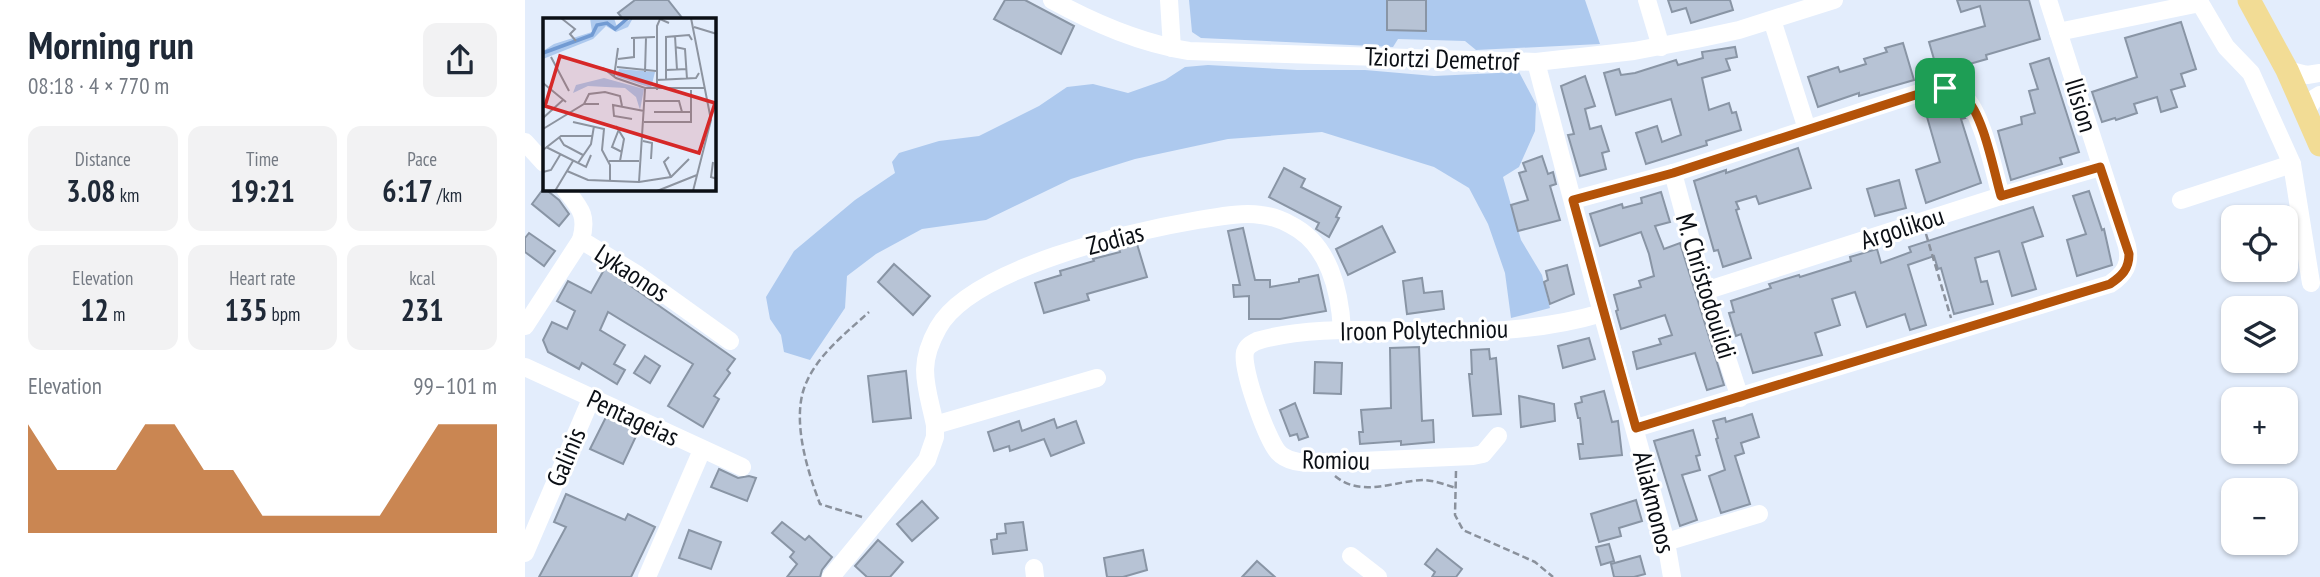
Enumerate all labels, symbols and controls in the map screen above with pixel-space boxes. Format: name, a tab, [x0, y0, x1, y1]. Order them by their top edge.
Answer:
inset map	[543, 18, 716, 191]
text: Morning run	[28, 20, 194, 69]
button: share	[423, 23, 497, 97]
street label: Tziortzi Demetrof	[1364, 39, 1521, 78]
pin	[1915, 58, 1975, 118]
icon: arrive	[1926, 69, 1964, 107]
text: 08:18 · 4 × 770 m	[28, 71, 169, 100]
street label: Ilision	[2058, 74, 2105, 136]
text: Distance	[75, 147, 131, 171]
text: Time	[246, 147, 279, 171]
text: Pace	[407, 147, 437, 171]
text: 3.08	[66, 171, 116, 210]
text: 19:21	[230, 171, 295, 210]
text: 6:17	[382, 171, 433, 210]
text: km	[116, 183, 139, 207]
text: /km	[433, 183, 462, 207]
street label: Argolikou	[1856, 199, 1948, 256]
map controls	[2221, 205, 2298, 555]
button: locate	[2221, 205, 2298, 282]
street label: M. Christodoulidi	[1669, 209, 1744, 363]
street label: Zodias	[1083, 215, 1147, 262]
street label: Lykaonos	[589, 236, 676, 309]
text: Elevation	[72, 266, 133, 290]
text: Heart rate	[229, 266, 296, 290]
text: kcal	[409, 266, 435, 290]
text: 12	[80, 290, 109, 329]
text: 135	[225, 290, 268, 329]
text: 231	[401, 290, 444, 329]
button: layers	[2221, 296, 2298, 373]
text: m	[109, 302, 125, 326]
text: bpm	[268, 302, 300, 326]
street label: Iroon Polytechniou	[1340, 312, 1508, 347]
text: Elevation	[28, 371, 102, 400]
text: 99–101 m	[413, 371, 497, 400]
street label: Pentageias	[582, 382, 684, 453]
button: +	[2221, 387, 2298, 464]
street label: Galinis	[538, 422, 593, 491]
street label: Romiou	[1302, 442, 1370, 477]
street label: Aliakmonos	[1626, 447, 1683, 556]
button: −	[2221, 478, 2298, 555]

